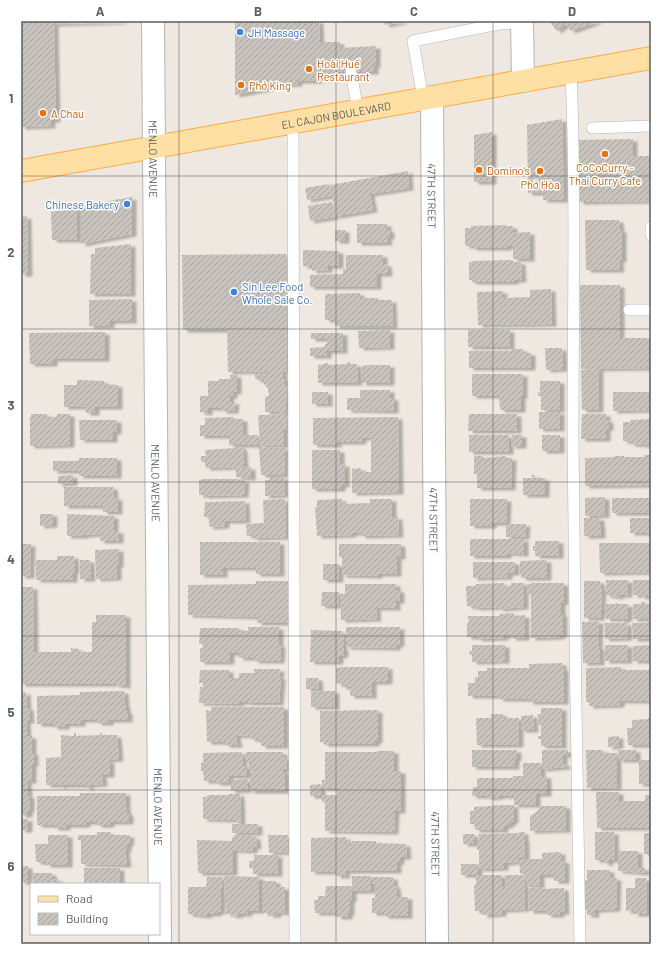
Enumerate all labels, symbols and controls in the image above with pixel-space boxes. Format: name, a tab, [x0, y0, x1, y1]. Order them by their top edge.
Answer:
text: A	[96, 3, 105, 19]
text: B	[254, 3, 262, 19]
text: C	[410, 3, 418, 19]
text: D	[568, 3, 576, 19]
place label: JH Massage	[248, 26, 305, 39]
marker: JH Massage	[235, 27, 245, 37]
place label: Hoài Huế Restaurant	[317, 57, 370, 83]
marker: Hoài Huế Restaurant	[304, 64, 314, 74]
place label: Phở King	[249, 79, 291, 92]
marker: Phở King	[236, 80, 246, 90]
text: 1	[9, 90, 13, 106]
street label: EL CAJON BOULEVARD	[280, 98, 392, 131]
place label: A Chau	[51, 107, 84, 120]
marker: A Chau	[38, 108, 48, 118]
street label: MENLO AVENUE	[147, 120, 161, 198]
marker: CoCoCurry - Thai Curry Cafe	[600, 149, 610, 159]
place label: CoCoCurry - Thai Curry Cafe	[569, 161, 641, 187]
street label: 47TH STREET	[426, 163, 439, 229]
place label: Domino's	[487, 164, 530, 177]
marker: Domino's	[474, 165, 484, 175]
marker: Phở Hòa	[535, 166, 545, 176]
place label: Phở Hòa	[520, 178, 560, 191]
place label: Chinese Bakery	[46, 198, 119, 211]
marker: Chinese Bakery	[122, 199, 132, 209]
text: 2	[7, 244, 15, 260]
place label: Sin Lee Food Whole Sale Co.	[242, 280, 312, 306]
marker: Sin Lee Food Whole Sale Co.	[229, 287, 239, 297]
text: 3	[7, 397, 15, 413]
street label: MENLO AVENUE	[150, 444, 163, 522]
street label: 47TH STREET	[428, 487, 441, 553]
text: 4	[7, 551, 15, 567]
text: 5	[7, 704, 15, 720]
street label: MENLO AVENUE	[152, 768, 166, 846]
street label: 47TH STREET	[430, 811, 443, 877]
text: 6	[8, 858, 15, 874]
legend	[30, 883, 160, 935]
text: Road	[66, 891, 93, 905]
text: Building	[66, 911, 108, 925]

